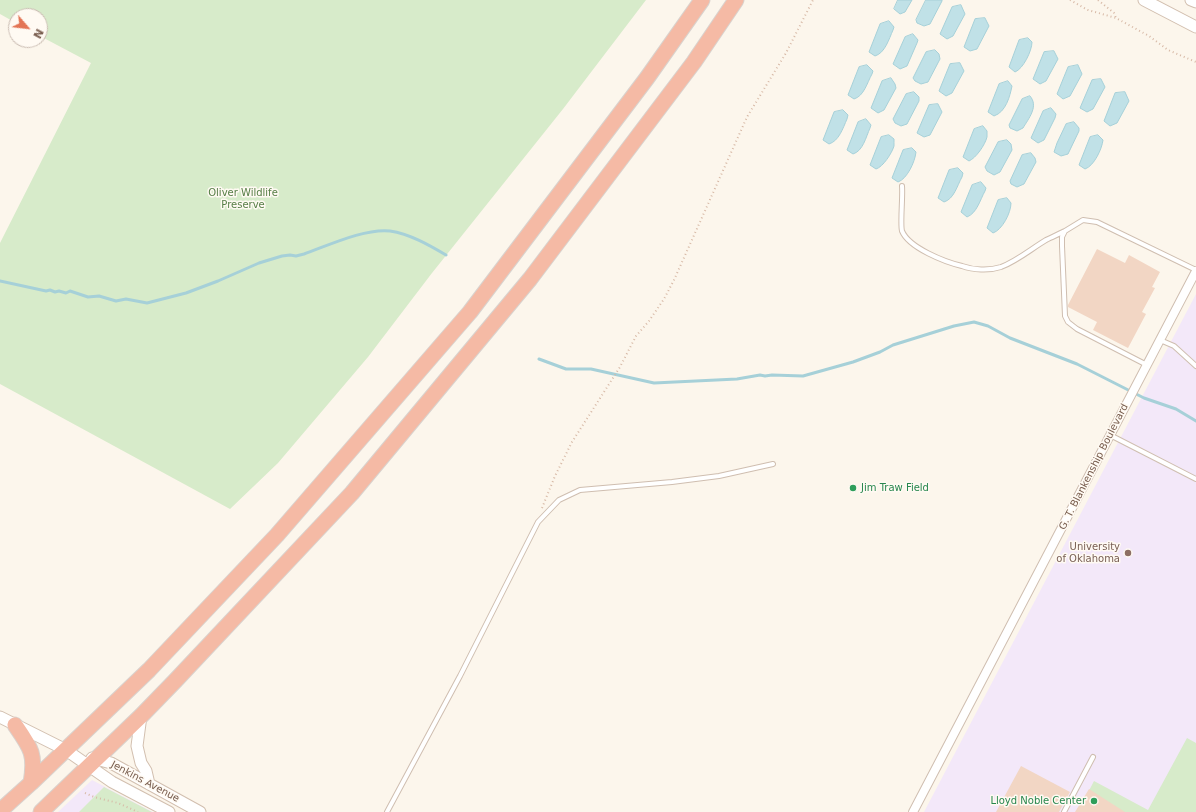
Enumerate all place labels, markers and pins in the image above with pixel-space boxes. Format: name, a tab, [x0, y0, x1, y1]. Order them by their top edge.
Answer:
place label: Jim Traw Field	[861, 482, 929, 494]
marker: Jim Traw Field	[848, 483, 858, 493]
place label: University of Oklahoma	[1056, 541, 1120, 564]
marker: University of Oklahoma	[1123, 548, 1133, 558]
place label: Lloyd Noble Center	[990, 795, 1086, 807]
marker: Lloyd Noble Center	[1089, 796, 1099, 806]

